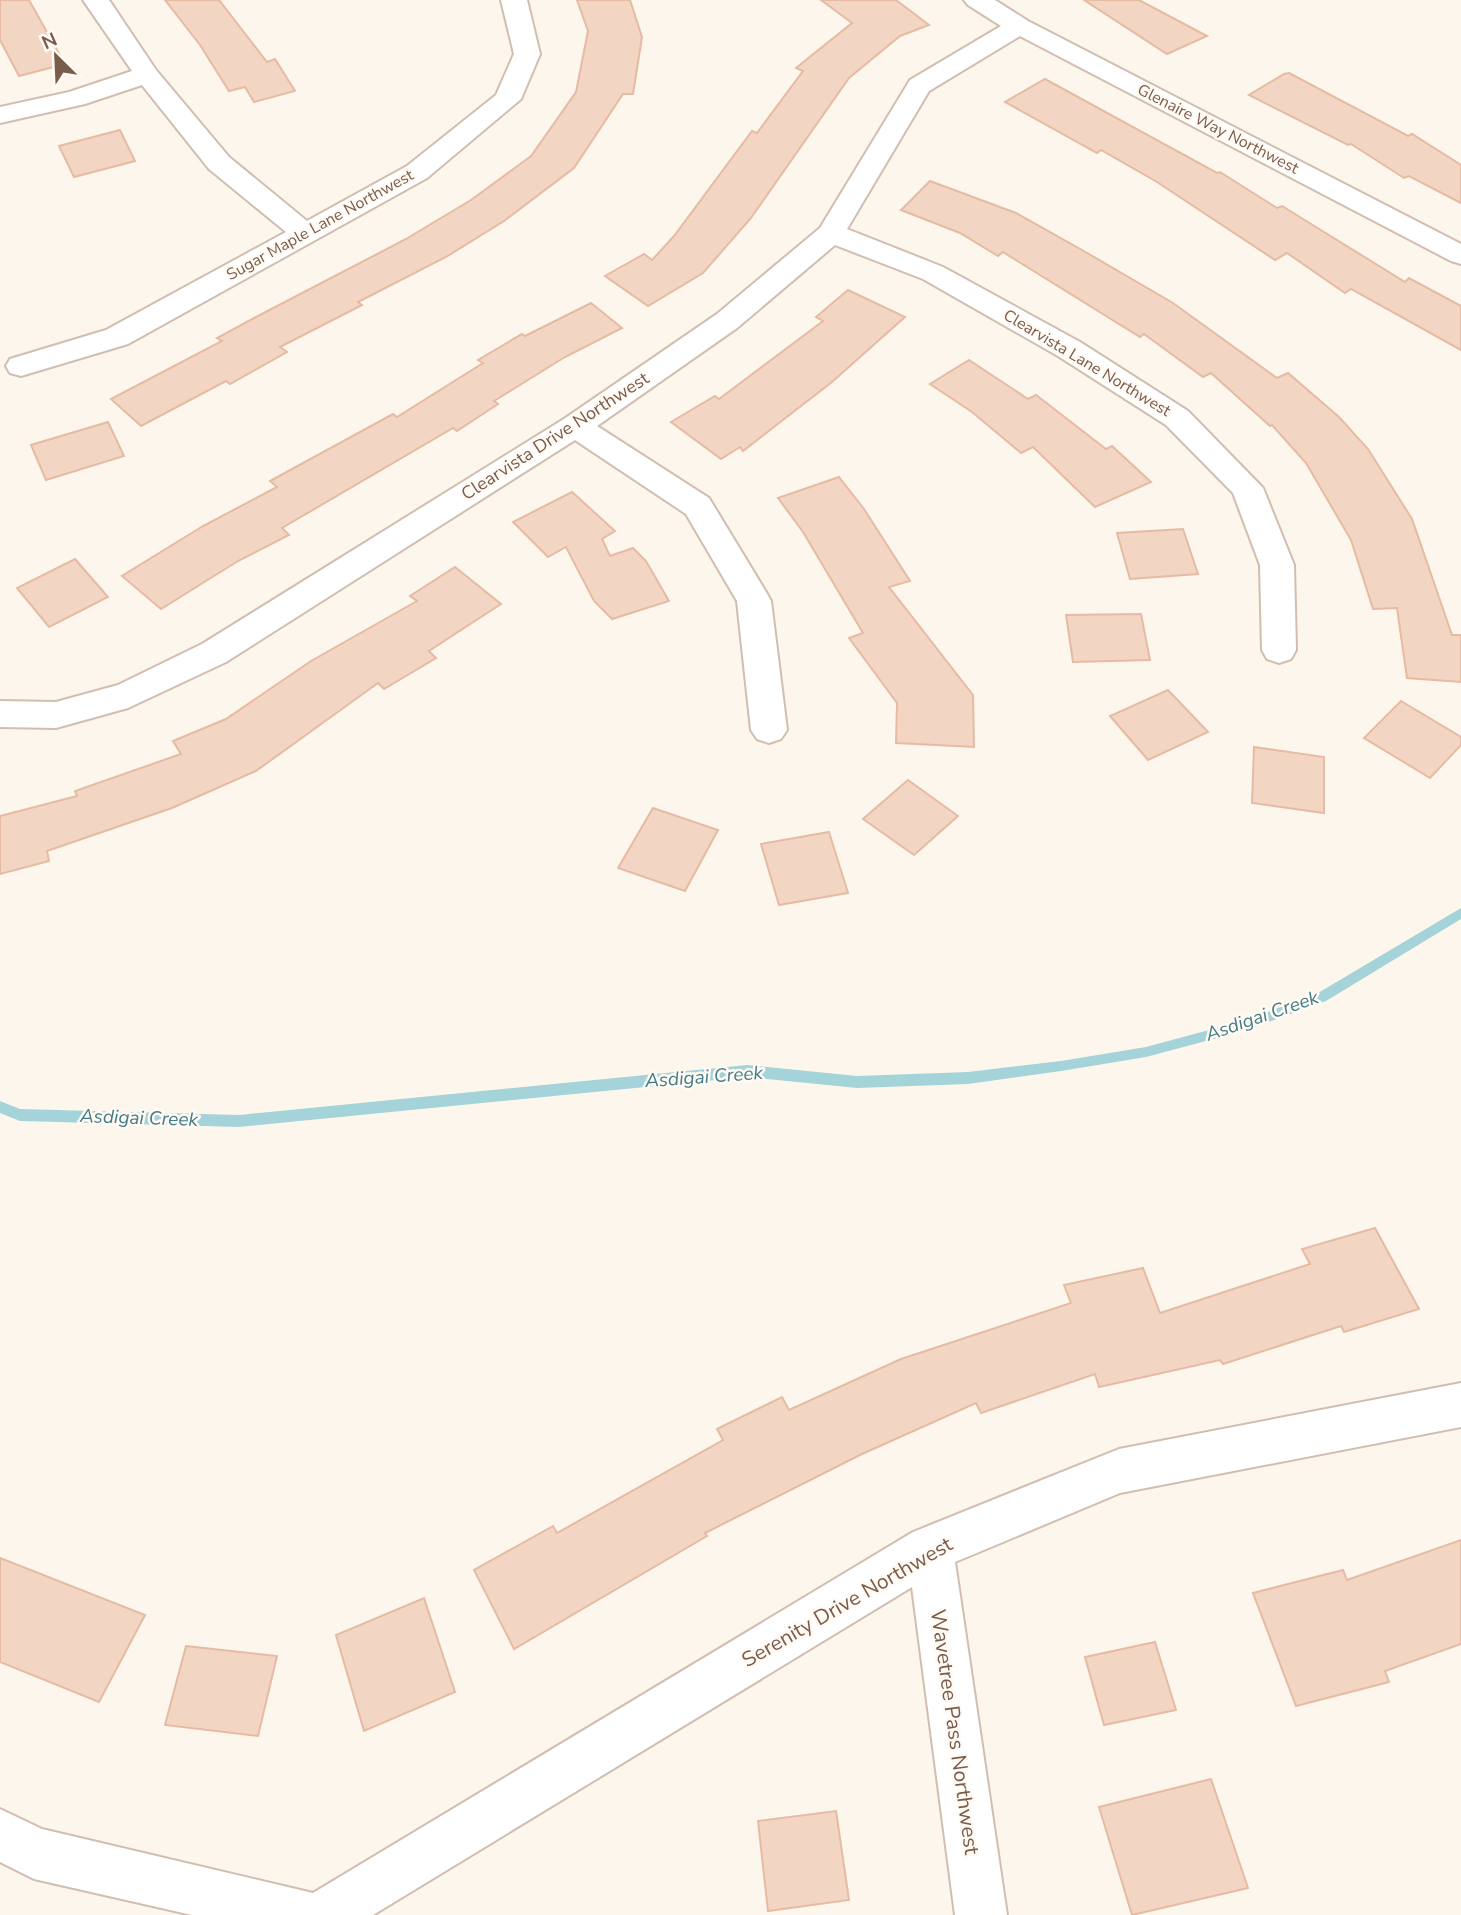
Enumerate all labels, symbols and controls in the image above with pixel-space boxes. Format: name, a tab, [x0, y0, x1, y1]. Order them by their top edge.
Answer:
north arrow	[21, 21, 91, 91]
text: N	[38, 27, 61, 56]
street label: Glenaire Way Northwest	[1134, 79, 1303, 179]
street label: Sugar Maple Lane Northwest	[223, 164, 418, 286]
street label: Clearvista Lane Northwest	[999, 304, 1175, 422]
street label: Clearvista Drive Northwest	[456, 366, 654, 506]
water label: Asdigai Creek	[1201, 984, 1322, 1048]
water label: Asdigai Creek	[643, 1060, 764, 1094]
water label: Asdigai Creek	[79, 1103, 199, 1133]
street label: Serenity Drive Northwest	[737, 1530, 958, 1674]
street label: Wavetree Pass Northwest	[924, 1608, 986, 1857]

